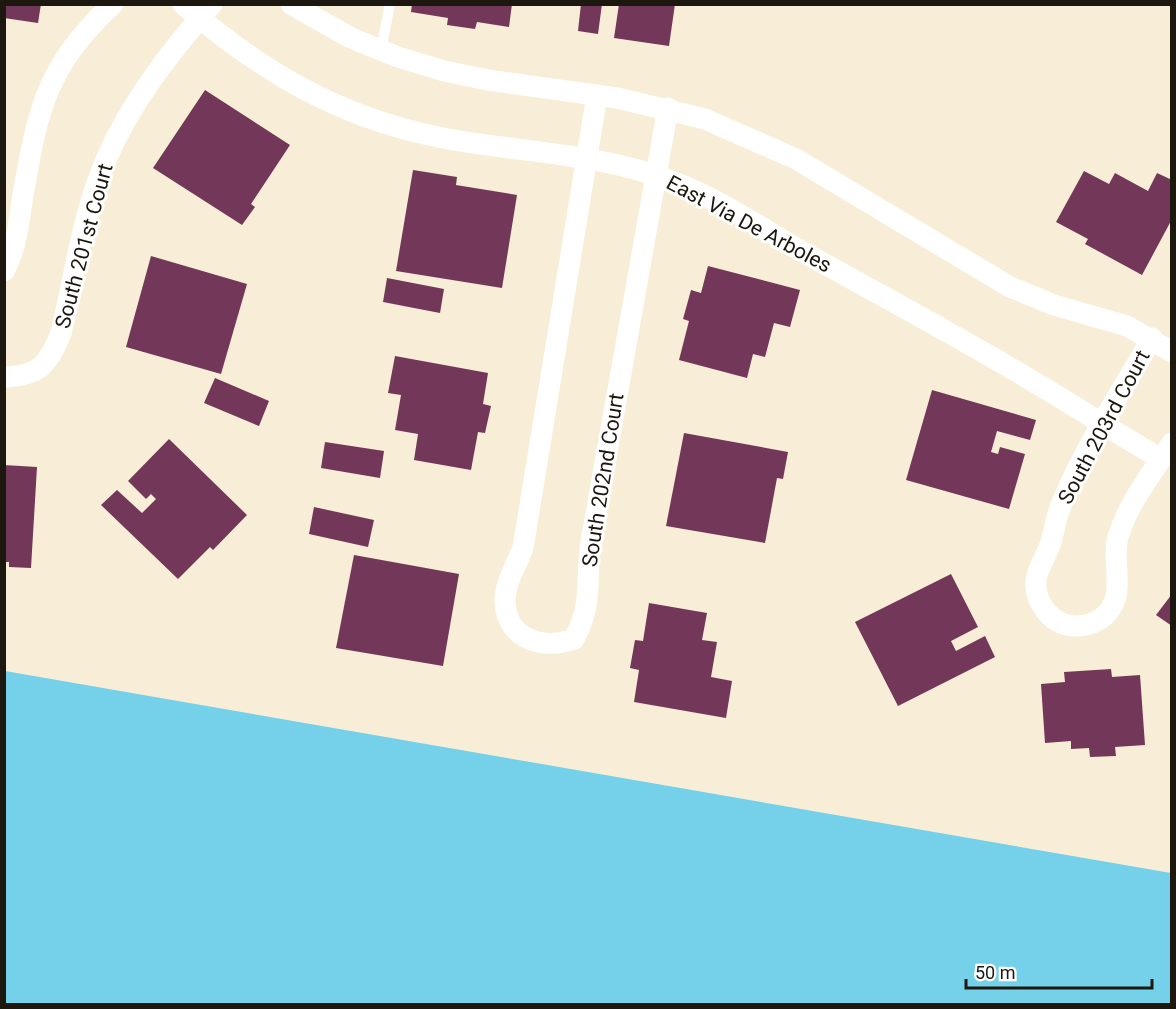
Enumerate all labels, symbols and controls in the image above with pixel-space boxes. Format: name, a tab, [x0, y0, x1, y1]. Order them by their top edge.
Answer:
street label: South 201st Court	[50, 161, 118, 331]
street label: East Via De Arboles	[662, 170, 836, 278]
street label: South 203rd Court	[1053, 346, 1155, 508]
street label: South 202nd Court	[577, 391, 629, 569]
scale bar	[966, 952, 1152, 990]
text: 50 m	[975, 962, 1015, 983]

